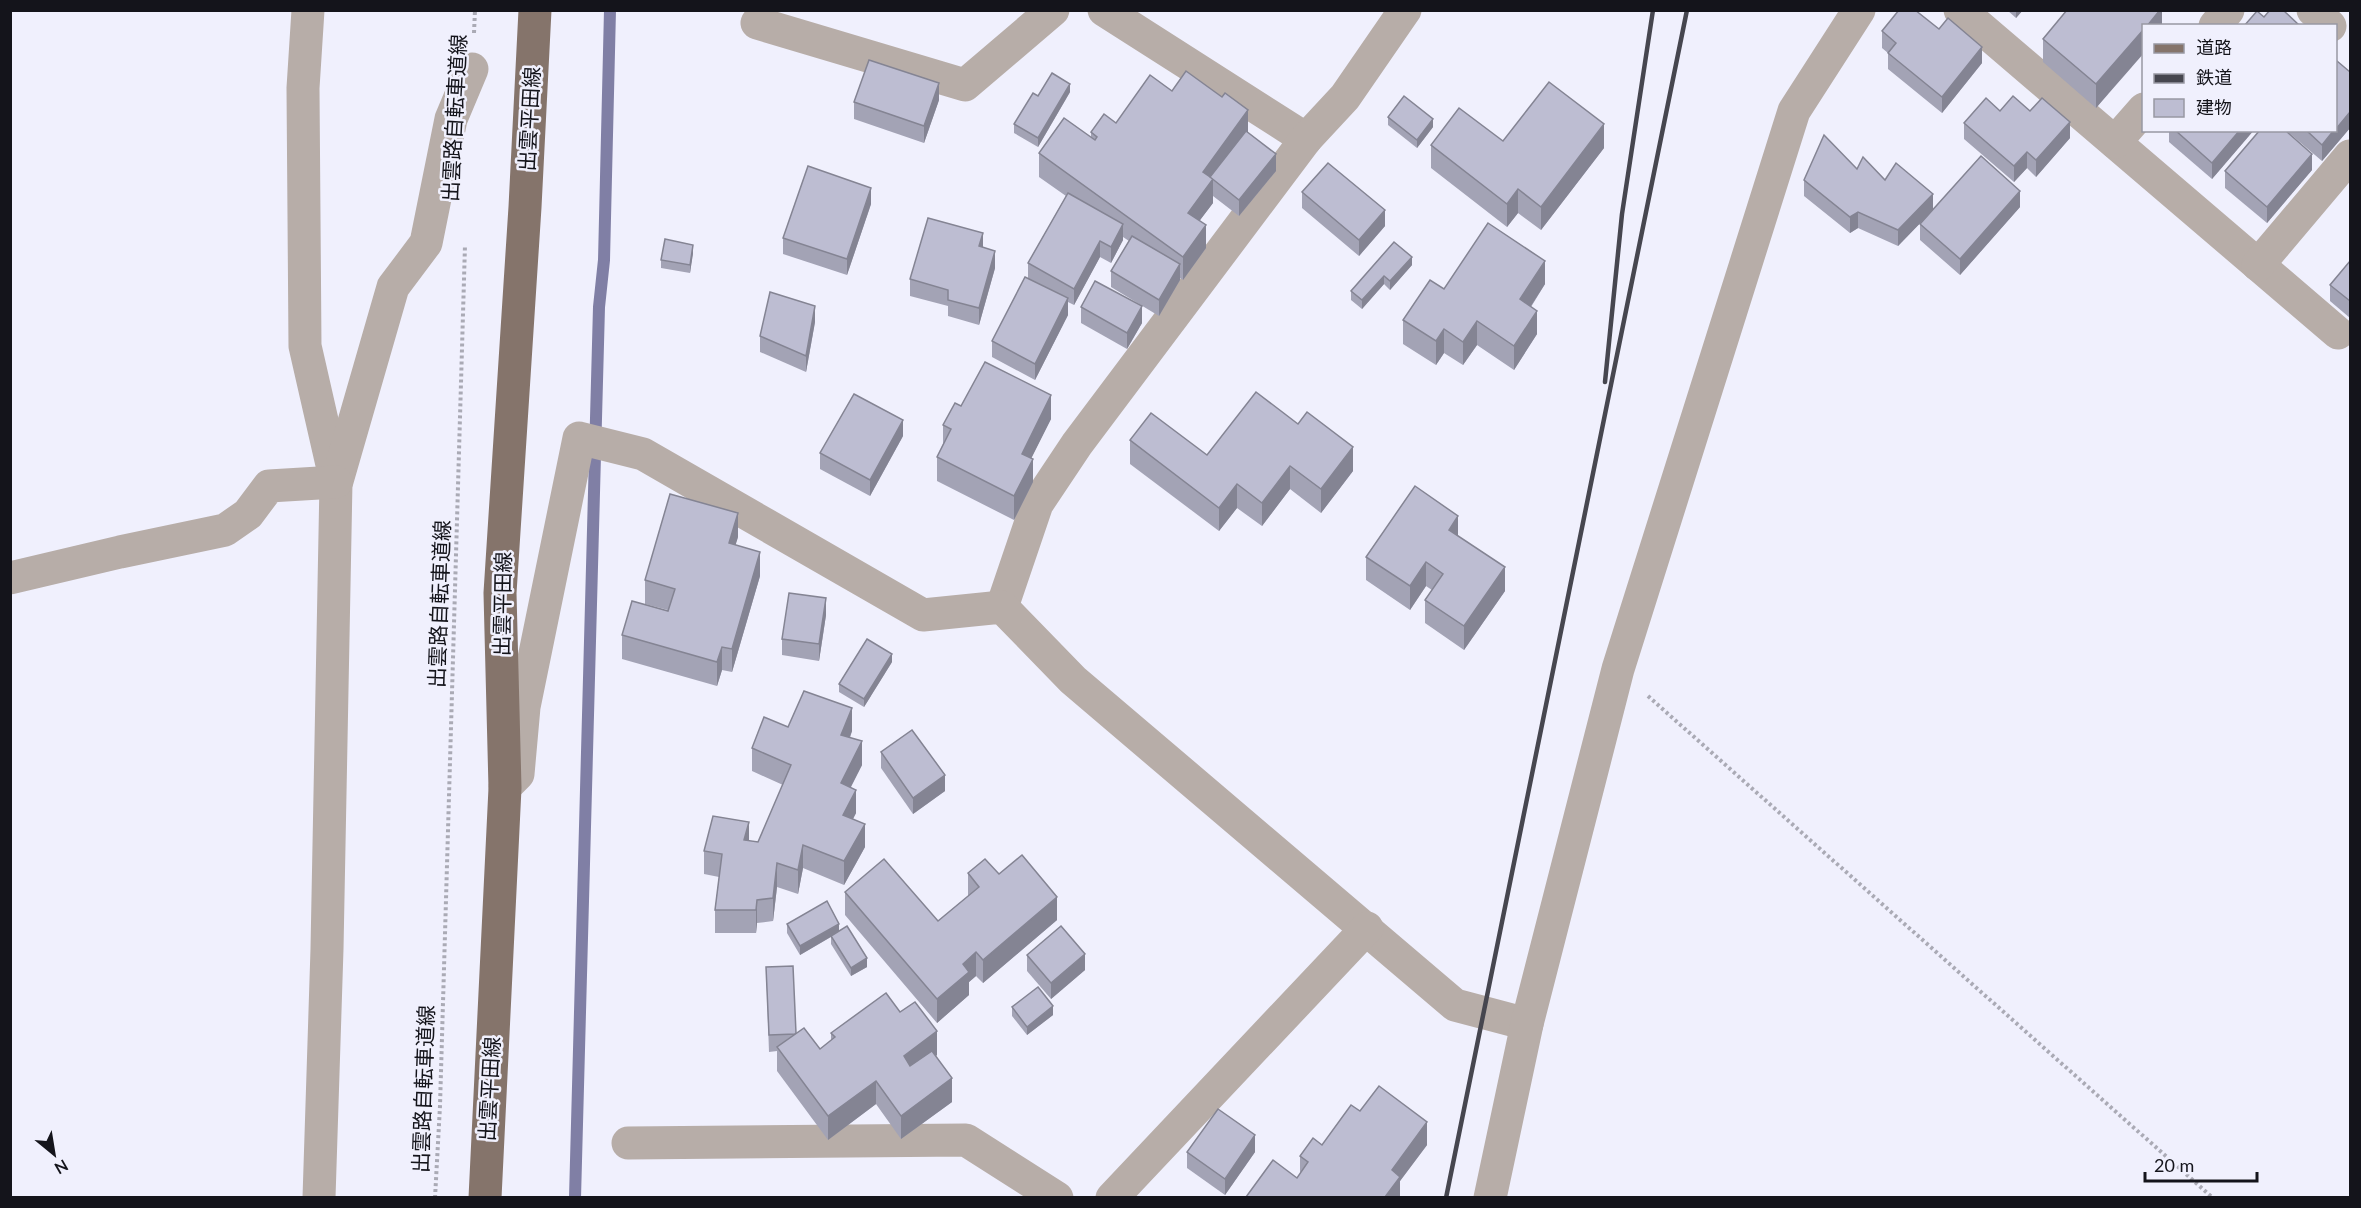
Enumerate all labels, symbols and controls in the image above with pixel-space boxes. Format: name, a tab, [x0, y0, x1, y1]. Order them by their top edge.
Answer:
legend	[2142, 24, 2337, 132]
street label: 出雲路自転車道線	[437, 33, 470, 202]
text: 道路	[2196, 36, 2232, 58]
street label: 出雲平田線	[513, 66, 544, 172]
text: 鉄道	[2196, 66, 2232, 88]
text: 建物	[2196, 96, 2232, 118]
street label: 出雲路自転車道線	[423, 520, 454, 688]
street label: 出雲平田線	[488, 551, 515, 657]
street label: 出雲路自転車道線	[407, 1005, 438, 1173]
street label: 出雲平田線	[473, 1036, 504, 1142]
north arrow	[24, 1124, 84, 1184]
scale bar	[2145, 1145, 2258, 1183]
text: 20 m	[2154, 1154, 2194, 1176]
text: N	[52, 1156, 72, 1179]

